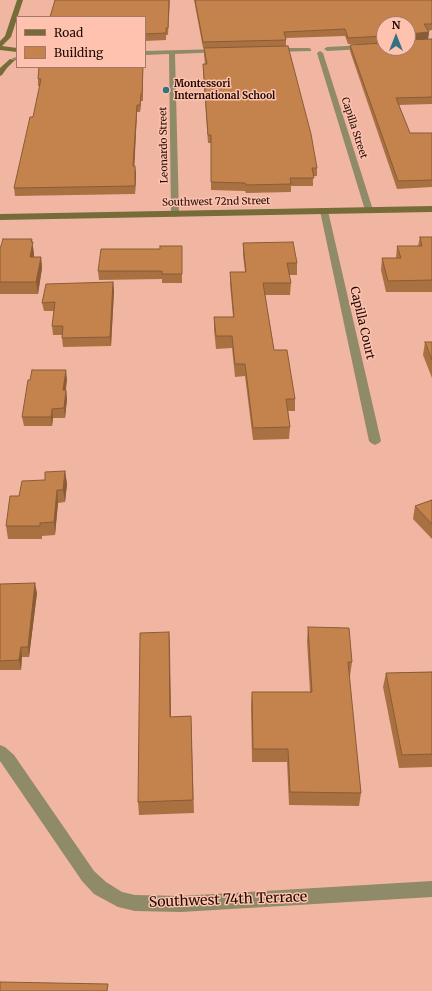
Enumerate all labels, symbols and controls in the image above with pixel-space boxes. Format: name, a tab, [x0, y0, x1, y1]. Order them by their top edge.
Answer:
legend	[16, 16, 146, 68]
north arrow	[376, 16, 416, 56]
text: N	[392, 18, 400, 32]
text: Road	[54, 25, 83, 40]
text: Building	[54, 45, 103, 60]
place label: Montessori International School	[174, 78, 275, 102]
marker: Montessori International School	[161, 85, 171, 95]
street label: Capilla Street	[338, 96, 370, 160]
street label: Leonardo Street	[157, 107, 171, 183]
street label: Southwest 72nd Street	[162, 195, 270, 209]
street label: Capilla Court	[347, 285, 377, 361]
street label: Southwest 74th Terrace	[149, 889, 307, 911]

